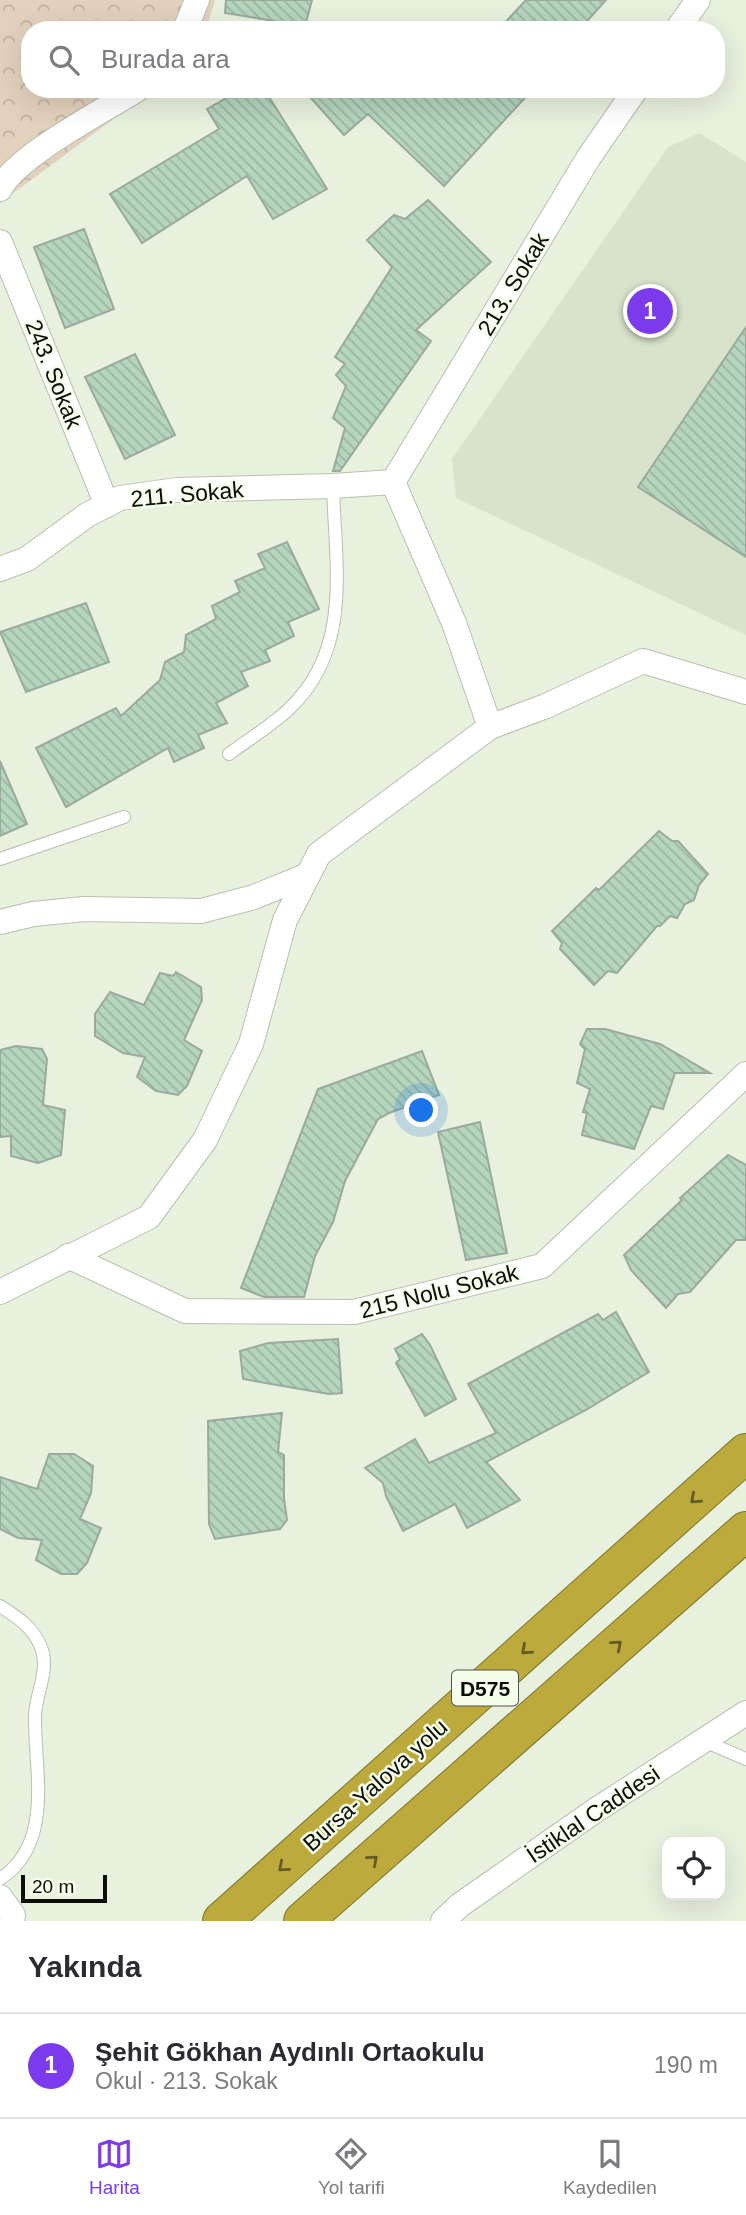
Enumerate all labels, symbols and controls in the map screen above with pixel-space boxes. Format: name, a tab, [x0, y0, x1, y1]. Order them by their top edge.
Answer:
search box	[21, 21, 725, 98]
icon: search	[45, 41, 83, 79]
text: Burada ara	[101, 44, 230, 74]
street label: 213. Sokak	[472, 228, 554, 340]
pin: 1	[627, 285, 673, 337]
street label: 243. Sokak	[20, 316, 88, 433]
street label: 211. Sokak	[129, 476, 245, 512]
your location	[404, 1093, 438, 1127]
street label: 215 Nolu Sokak	[357, 1259, 521, 1323]
one-way arrow	[690, 1490, 703, 1503]
one-way arrow	[609, 1641, 622, 1653]
one-way arrow	[521, 1642, 534, 1655]
road number: D575	[452, 1670, 518, 1706]
street label: Bursa-Yalova yolu	[298, 1713, 452, 1857]
street label: İstiklal Caddesi	[522, 1760, 664, 1868]
map controls	[662, 1837, 725, 1900]
button: locate	[662, 1837, 725, 1900]
one-way arrow	[364, 1856, 377, 1868]
one-way arrow	[278, 1859, 291, 1871]
scale bar	[21, 1872, 107, 1904]
text: 20 m	[32, 1876, 74, 1897]
text: Yakında	[28, 1950, 141, 1983]
text: Şehit Gökhan Aydınlı Ortaokulu	[95, 2037, 485, 2067]
text: 1	[45, 2052, 57, 2078]
text: 190 m	[654, 2052, 718, 2078]
text: Okul · 213. Sokak	[95, 2068, 278, 2094]
tab: Harita	[89, 2135, 140, 2199]
tab: Yol tarifi	[318, 2135, 385, 2199]
tab: Kaydedilen	[563, 2135, 657, 2199]

